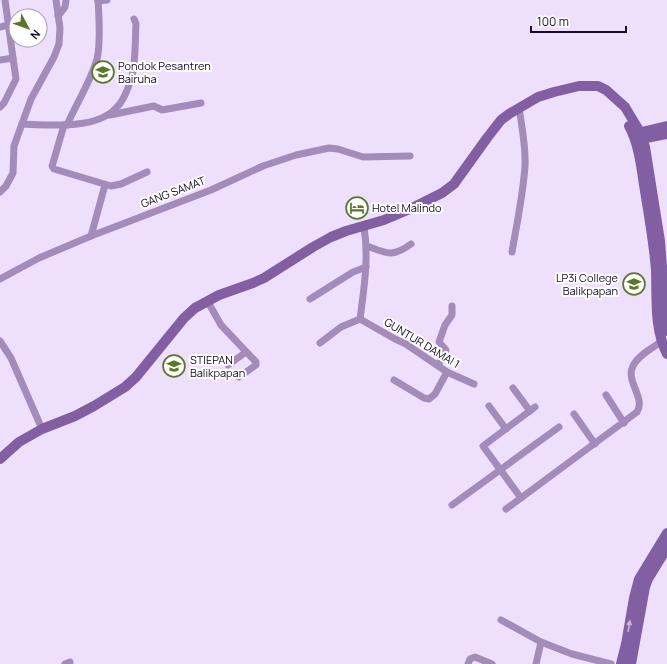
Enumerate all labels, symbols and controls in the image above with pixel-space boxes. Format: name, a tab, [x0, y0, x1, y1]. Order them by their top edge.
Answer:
north arrow	[8, 8, 48, 48]
scale bar	[531, 8, 626, 34]
text: 100 m	[537, 13, 569, 30]
text: N	[28, 27, 44, 43]
place label: Pondok Pesantren Bairuha	[118, 58, 211, 86]
school or university icon: Pondok Pesantren Bairuha	[90, 59, 116, 85]
street label: GANG SAMAT	[138, 172, 208, 211]
hotel icon: Hotel Malindo	[344, 195, 370, 221]
place label: Hotel Malindo	[372, 200, 442, 215]
place label: LP3i College Balikpapan	[556, 270, 619, 298]
school or university icon: LP3i College Balikpapan	[621, 271, 647, 297]
street label: GUNTUR DAMAI 1	[382, 314, 463, 371]
place label: STIEPAN Balikpapan	[190, 352, 245, 380]
school or university icon: STIEPAN Balikpapan	[161, 353, 187, 379]
one-way arrow	[626, 620, 632, 632]

